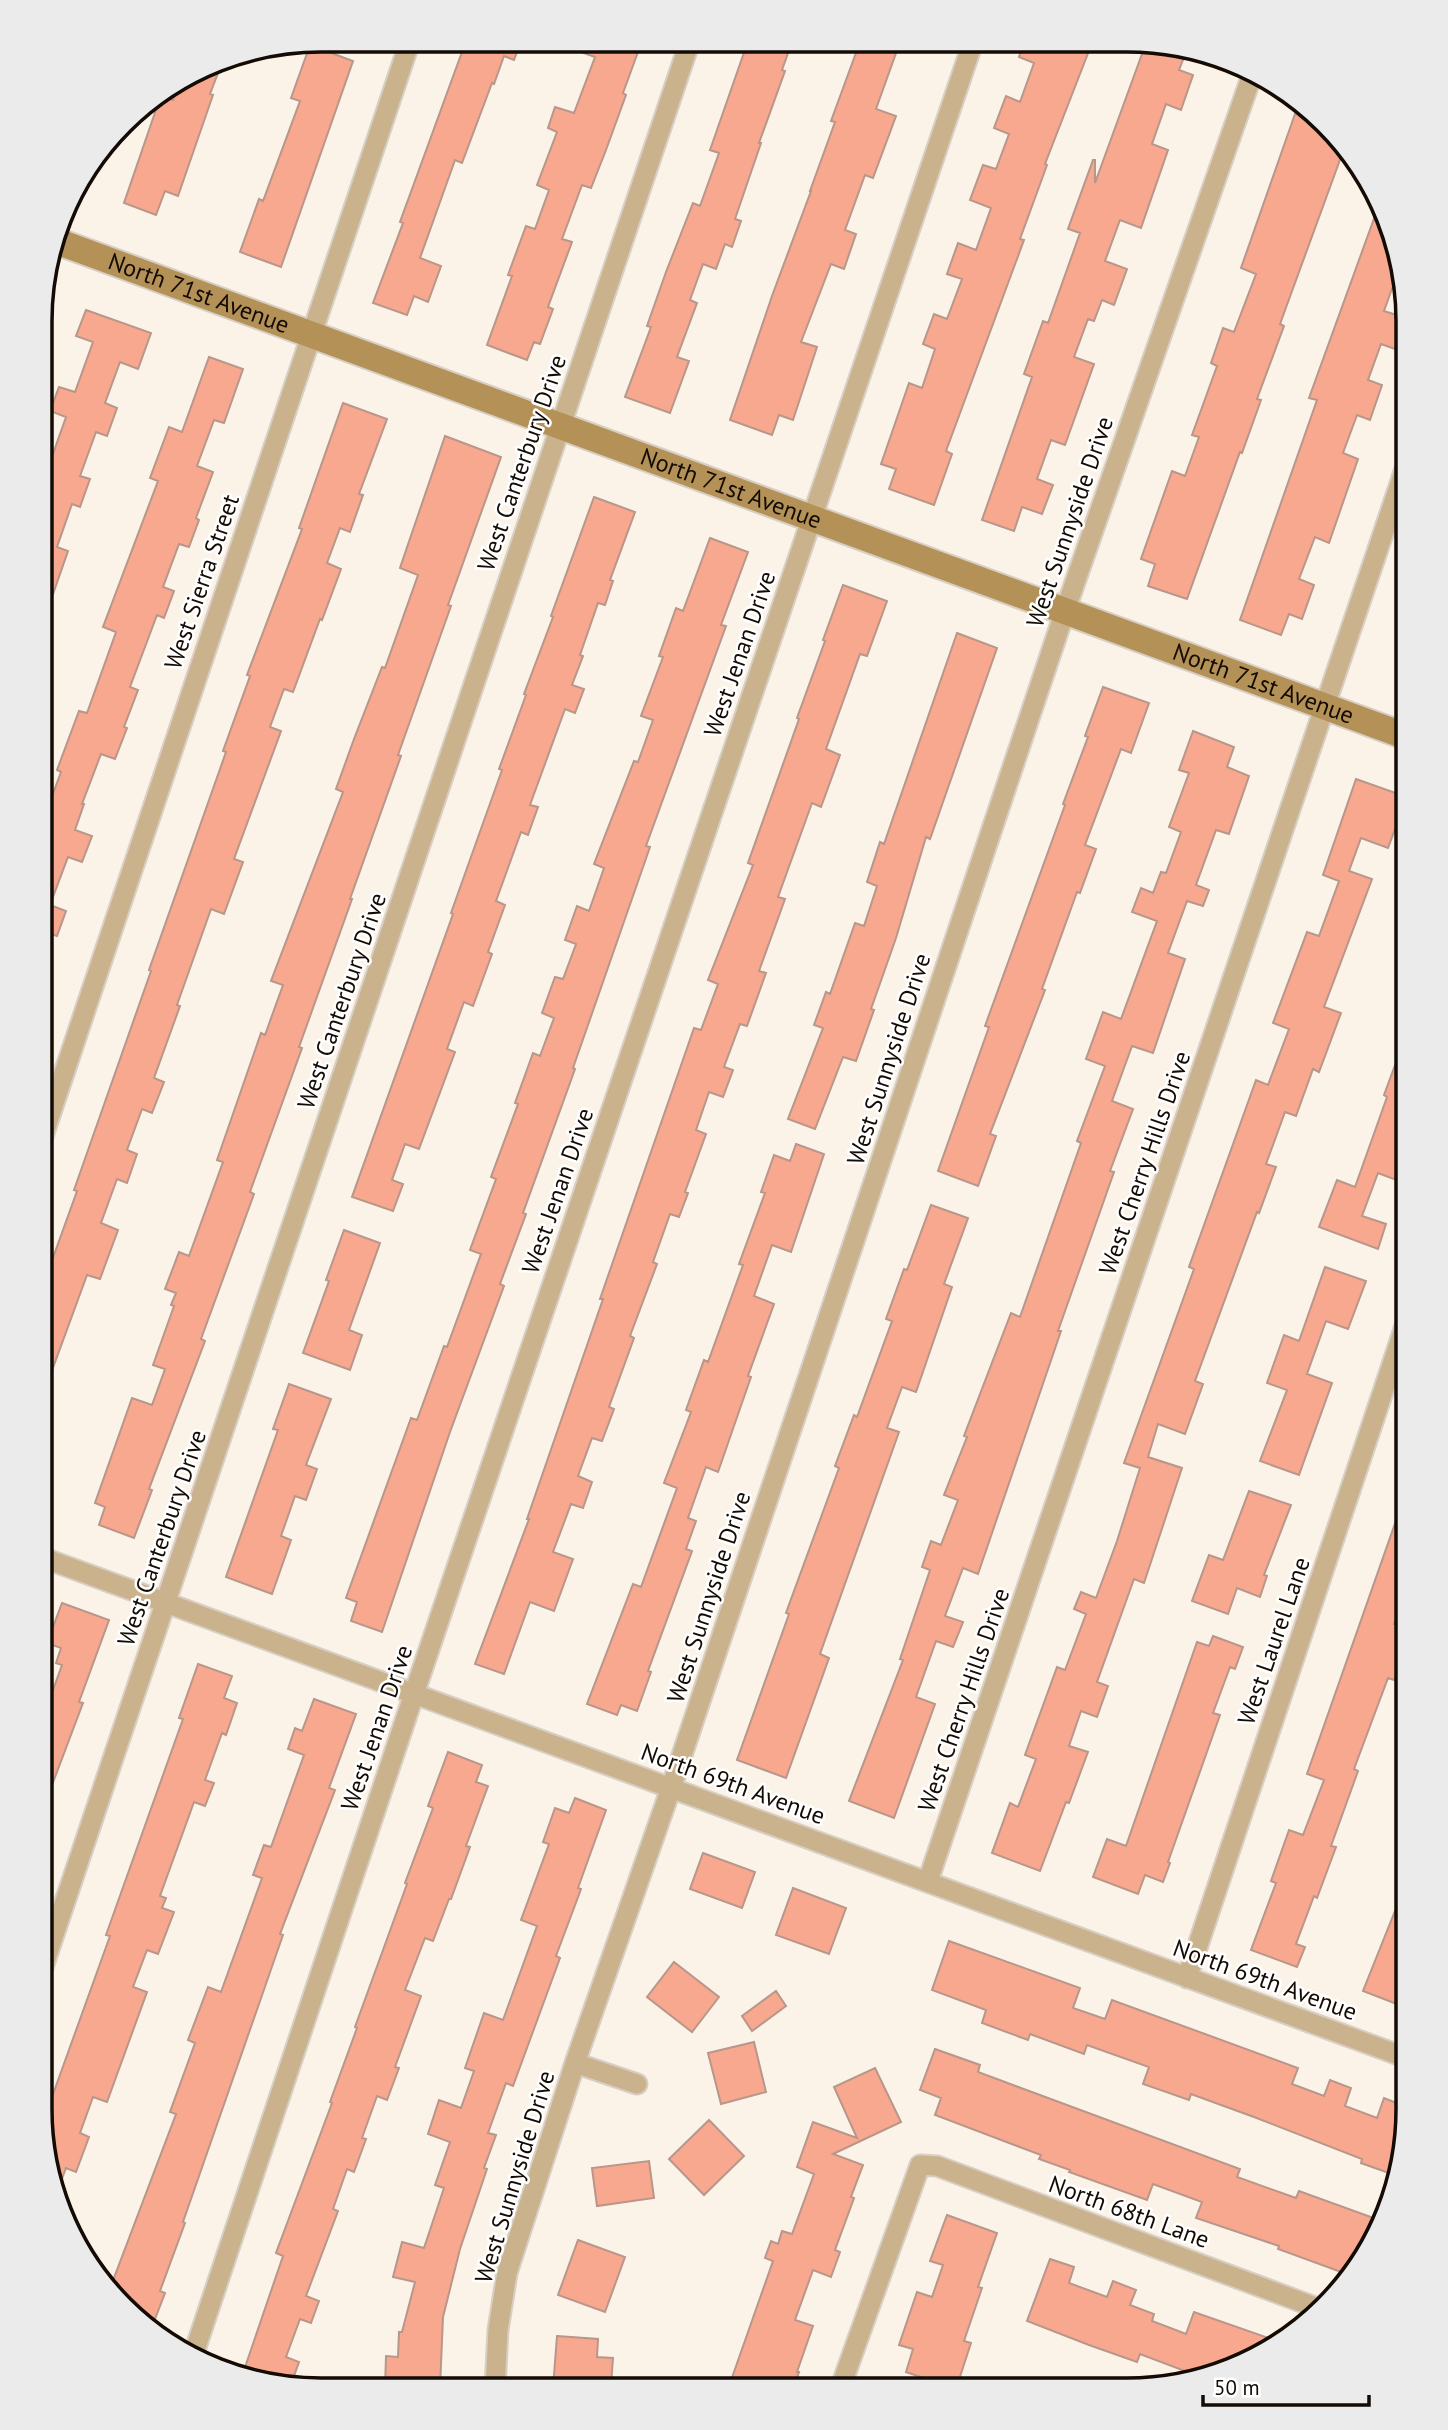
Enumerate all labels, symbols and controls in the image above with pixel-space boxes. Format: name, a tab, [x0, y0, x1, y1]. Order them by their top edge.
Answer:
street label: North 71st Avenue	[104, 245, 294, 340]
street label: West Canterbury Drive	[470, 351, 573, 575]
street label: West Sunnyside Drive	[1019, 412, 1120, 631]
street label: North 71st Avenue	[636, 441, 826, 536]
street label: West Sierra Street	[157, 490, 246, 673]
street label: West Jenan Drive	[697, 567, 782, 741]
street label: North 71st Avenue	[1169, 636, 1358, 731]
street label: West Canterbury Drive	[290, 889, 393, 1113]
street label: West Sunnyside Drive	[840, 949, 937, 1169]
street label: West Cherry Hills Drive	[1092, 1047, 1197, 1279]
street label: West Jenan Drive	[515, 1104, 600, 1278]
street label: West Canterbury Drive	[110, 1426, 213, 1650]
street label: West Sunnyside Drive	[660, 1487, 757, 1707]
street label: West Laurel Lane	[1230, 1553, 1317, 1729]
street label: West Cherry Hills Drive	[911, 1584, 1016, 1816]
street label: West Jenan Drive	[334, 1641, 419, 1815]
street label: North 69th Avenue	[637, 1736, 829, 1831]
street label: North 69th Avenue	[1169, 1932, 1361, 2027]
street label: West Sunnyside Drive	[467, 2067, 562, 2287]
street label: North 68th Lane	[1045, 2168, 1214, 2255]
scale bar	[1203, 2364, 1369, 2408]
text: 50 m	[1214, 2374, 1260, 2401]

